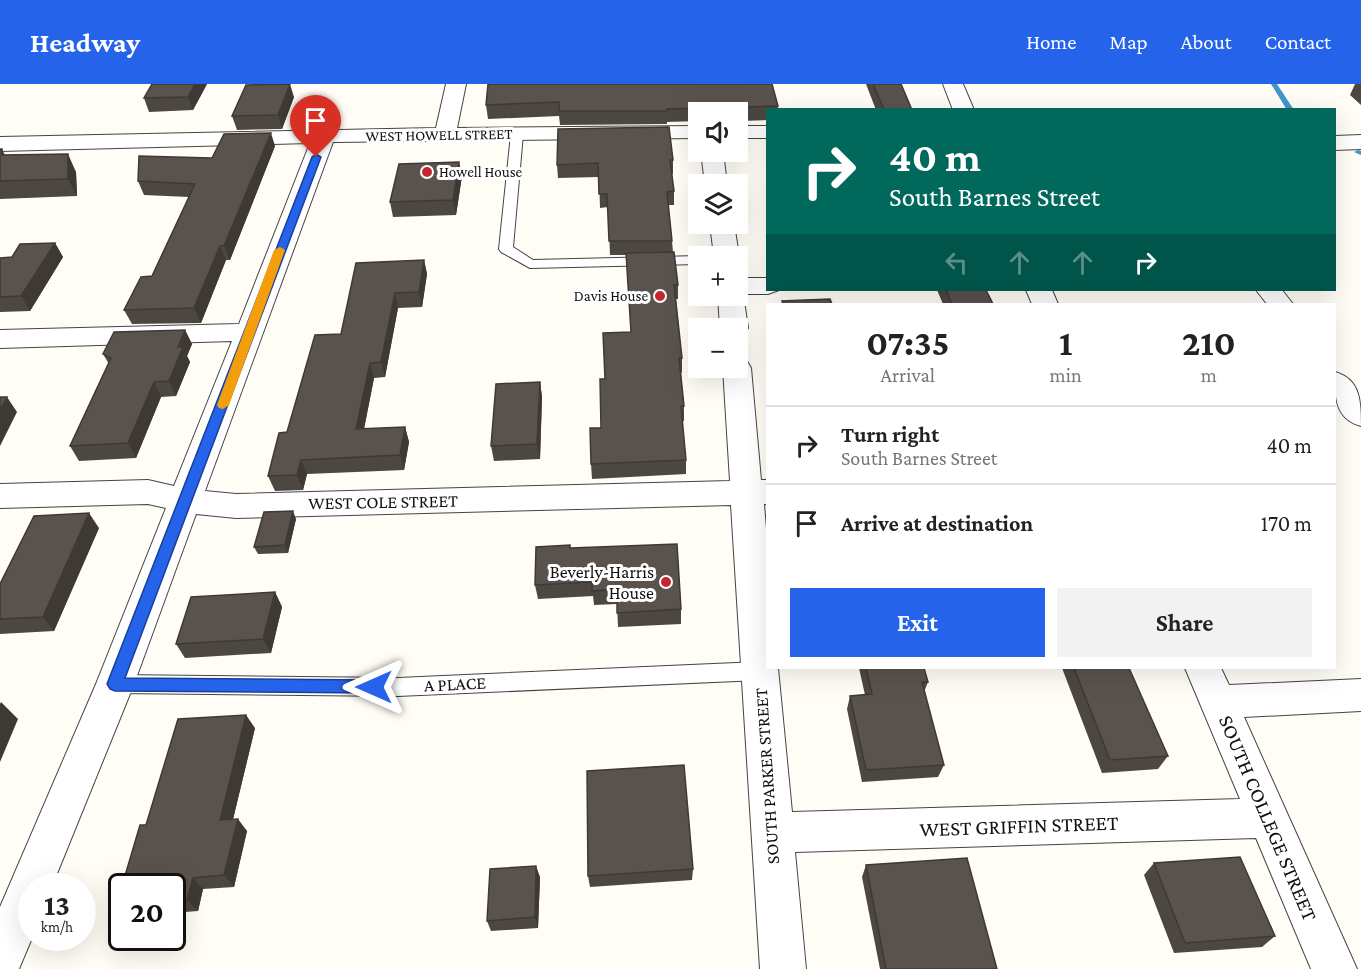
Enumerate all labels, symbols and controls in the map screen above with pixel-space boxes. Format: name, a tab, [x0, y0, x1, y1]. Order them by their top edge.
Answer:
text: Headway	[30, 27, 140, 58]
text: Home	[1026, 30, 1076, 54]
text: Map	[1109, 30, 1148, 54]
text: About	[1181, 30, 1232, 54]
text: Contact	[1265, 30, 1331, 54]
pin	[290, 95, 341, 157]
map controls	[688, 102, 748, 378]
button: sound	[688, 102, 748, 162]
icon: arrive	[299, 104, 332, 137]
street label: WEST HOWELL STREET	[365, 126, 513, 144]
icon: right	[790, 132, 868, 210]
text: 40 m	[889, 133, 981, 180]
place label: Howell House	[439, 164, 523, 180]
marker: Howell House	[420, 165, 434, 179]
button: layers	[688, 174, 748, 234]
text: South Barnes Street	[889, 182, 1100, 212]
button: +	[688, 246, 748, 306]
icon: left	[940, 246, 973, 279]
icon: ahead	[1003, 246, 1036, 279]
icon: ahead	[1066, 246, 1099, 279]
icon: right	[1129, 246, 1162, 279]
place label: Davis House	[574, 288, 648, 304]
marker: Davis House	[653, 289, 667, 303]
button: −	[688, 318, 748, 378]
text: 07:35	[866, 323, 949, 363]
text: 1	[1059, 323, 1072, 363]
text: 210	[1182, 323, 1236, 363]
text: Arrival	[881, 364, 935, 386]
text: min	[1050, 364, 1082, 386]
text: m	[1201, 364, 1217, 386]
text: Turn right	[841, 422, 939, 447]
icon: right	[790, 429, 823, 462]
text: 40 m	[1267, 433, 1312, 458]
text: South Barnes Street	[841, 447, 997, 469]
street label: WEST COLE STREET	[308, 491, 458, 513]
icon: arrive	[790, 507, 823, 540]
text: Arrive at destination	[841, 511, 1033, 536]
text: 170 m	[1261, 511, 1312, 536]
place label: Beverly-Harris House	[550, 562, 654, 603]
marker: Beverly-Harris House	[659, 575, 673, 589]
button: Exit	[790, 588, 1045, 657]
button: Share	[1057, 588, 1312, 657]
position arrow	[342, 655, 406, 719]
street label: A PLACE	[423, 672, 487, 696]
street label: SOUTH PARKER STREET	[751, 687, 783, 865]
street label: SOUTH COLLEGE STREET	[1214, 712, 1322, 925]
street label: WEST GRIFFIN STREET	[919, 811, 1119, 841]
speed limit sign: 20	[108, 873, 186, 951]
text: 13	[44, 888, 70, 921]
text: km/h	[41, 919, 73, 935]

